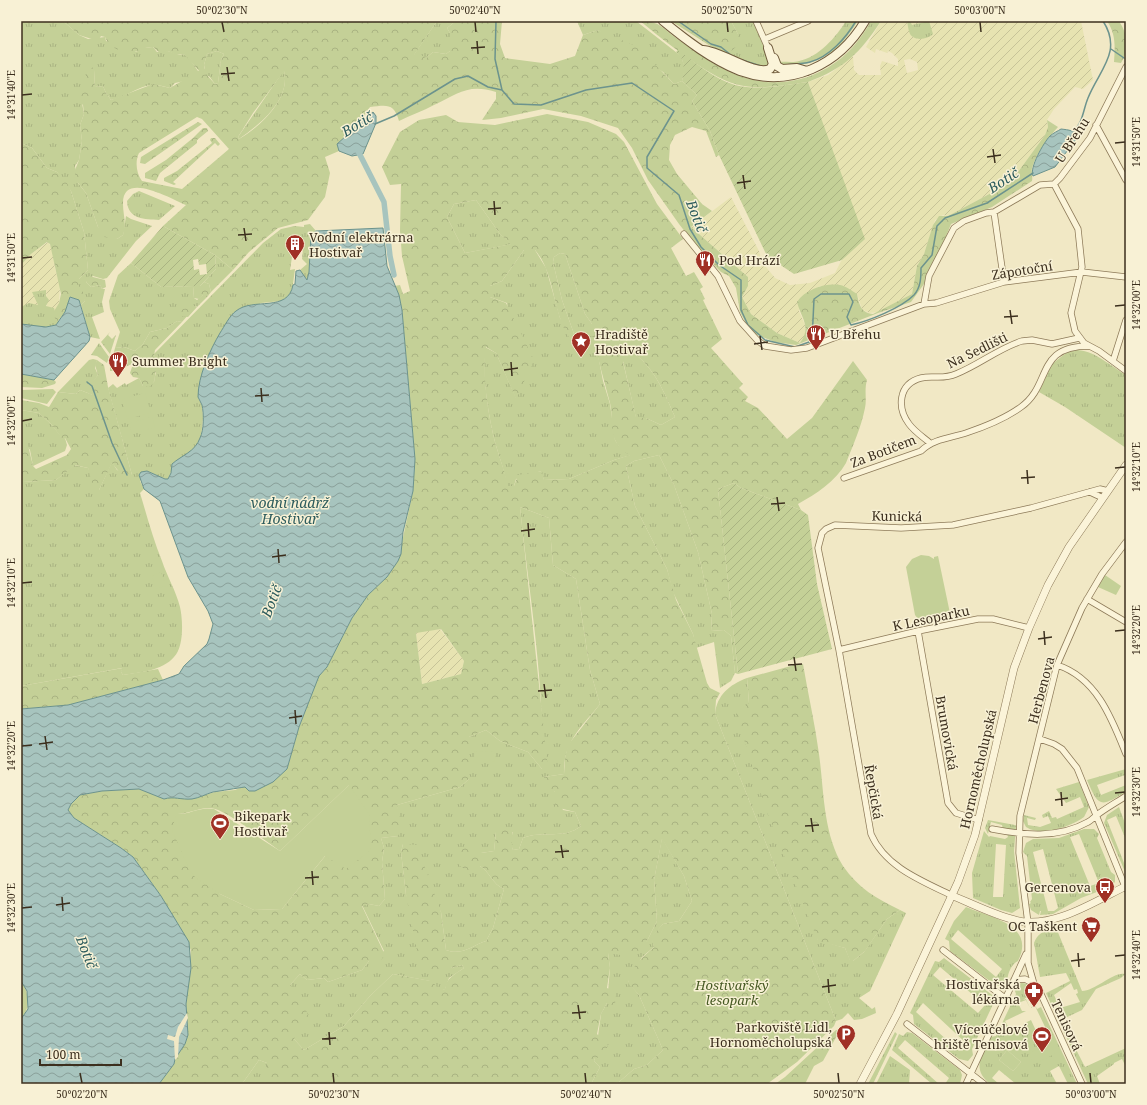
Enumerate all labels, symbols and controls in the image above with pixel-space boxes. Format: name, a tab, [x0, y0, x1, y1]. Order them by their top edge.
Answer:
text: 50°02'30"N	[196, 3, 248, 17]
text: 50°02'40"N	[449, 3, 501, 17]
text: 50°02'50"N	[701, 3, 753, 17]
text: 50°03'00"N	[954, 3, 1006, 17]
text: 14°31'40"E	[4, 70, 18, 120]
water label: Botič	[337, 106, 378, 141]
street label: U Břehu	[1051, 114, 1093, 166]
text: 14°31'50"E	[1129, 117, 1143, 167]
water label: Botič	[983, 162, 1024, 198]
water label: Botič	[682, 196, 713, 237]
place label: Vodní elektrárna Hostivař	[309, 228, 414, 261]
text: 14°31'50"E	[4, 233, 18, 283]
building icon: Vodní elektrárna Hostivař	[284, 233, 306, 261]
restaurant icon: Pod Hrází	[694, 249, 716, 277]
place label: Pod Hrází	[719, 251, 781, 269]
street label: Zápotoční	[990, 256, 1055, 284]
text: 14°32'00"E	[1129, 280, 1143, 330]
restaurant icon: U Břehu	[805, 323, 827, 351]
place label: Hradiště Hostivař	[595, 325, 648, 358]
place label: U Břehu	[830, 325, 881, 343]
street label: Na Sedlišti	[944, 328, 1010, 372]
place icon: Hradiště Hostivař	[570, 330, 592, 358]
restaurant icon: Summer Bright	[107, 350, 129, 378]
place label: Summer Bright	[132, 352, 227, 370]
text: 14°32'00"E	[4, 396, 18, 446]
street label: Za Botičem	[848, 430, 918, 472]
text: 14°32'10"E	[1129, 442, 1143, 492]
water label: vodní nádrž Hostivař	[251, 493, 330, 528]
street label: Kunická	[871, 507, 923, 525]
text: 14°32'10"E	[4, 558, 18, 608]
water label: Botič	[256, 580, 287, 621]
street label: K Lesoparku	[891, 601, 971, 635]
text: 14°32'20"E	[1129, 605, 1143, 655]
street label: Herbenova	[1023, 654, 1059, 726]
street label: Brumovická	[932, 694, 962, 772]
street label: Hornoměcholupská	[955, 707, 1001, 831]
text: 14°32'20"E	[4, 721, 18, 771]
street label: Řepčická	[860, 763, 888, 821]
text: 14°32'30"E	[1129, 767, 1143, 817]
place label: Bikepark Hostivař	[234, 807, 290, 840]
sports icon: Bikepark Hostivař	[209, 812, 231, 840]
bus stop icon: Gercenova	[1094, 876, 1116, 904]
place label: Gercenova	[1025, 878, 1091, 896]
text: 14°32'30"E	[4, 883, 18, 933]
supermarket icon: OC Taškent	[1080, 915, 1102, 943]
place label: OC Taškent	[1008, 917, 1077, 935]
text: 14°32'40"E	[1129, 930, 1143, 980]
water label: Botič	[72, 932, 103, 973]
place label: Hostivařská lékárna	[946, 975, 1020, 1008]
park label: Hostivařský lesopark	[694, 976, 769, 1009]
pharmacy icon: Hostivařská lékárna	[1023, 980, 1045, 1008]
street label: Tenisová	[1047, 996, 1087, 1054]
place label: Parkoviště Lidl, Hornoměcholupská	[710, 1018, 832, 1051]
place label: Víceúčelové hřiště Tenisová	[934, 1020, 1028, 1053]
parking icon: Parkoviště Lidl, Hornoměcholupská	[835, 1023, 857, 1051]
sports icon: Víceúčelové hřiště Tenisová	[1031, 1025, 1053, 1053]
scale bar	[40, 1041, 121, 1067]
text: 100 m	[46, 1046, 81, 1063]
text: 50°02'20"N	[56, 1087, 108, 1101]
text: 50°02'30"N	[308, 1087, 360, 1101]
text: 50°02'40"N	[560, 1087, 612, 1101]
text: 50°02'50"N	[813, 1087, 865, 1101]
text: 50°03'00"N	[1065, 1087, 1117, 1101]

